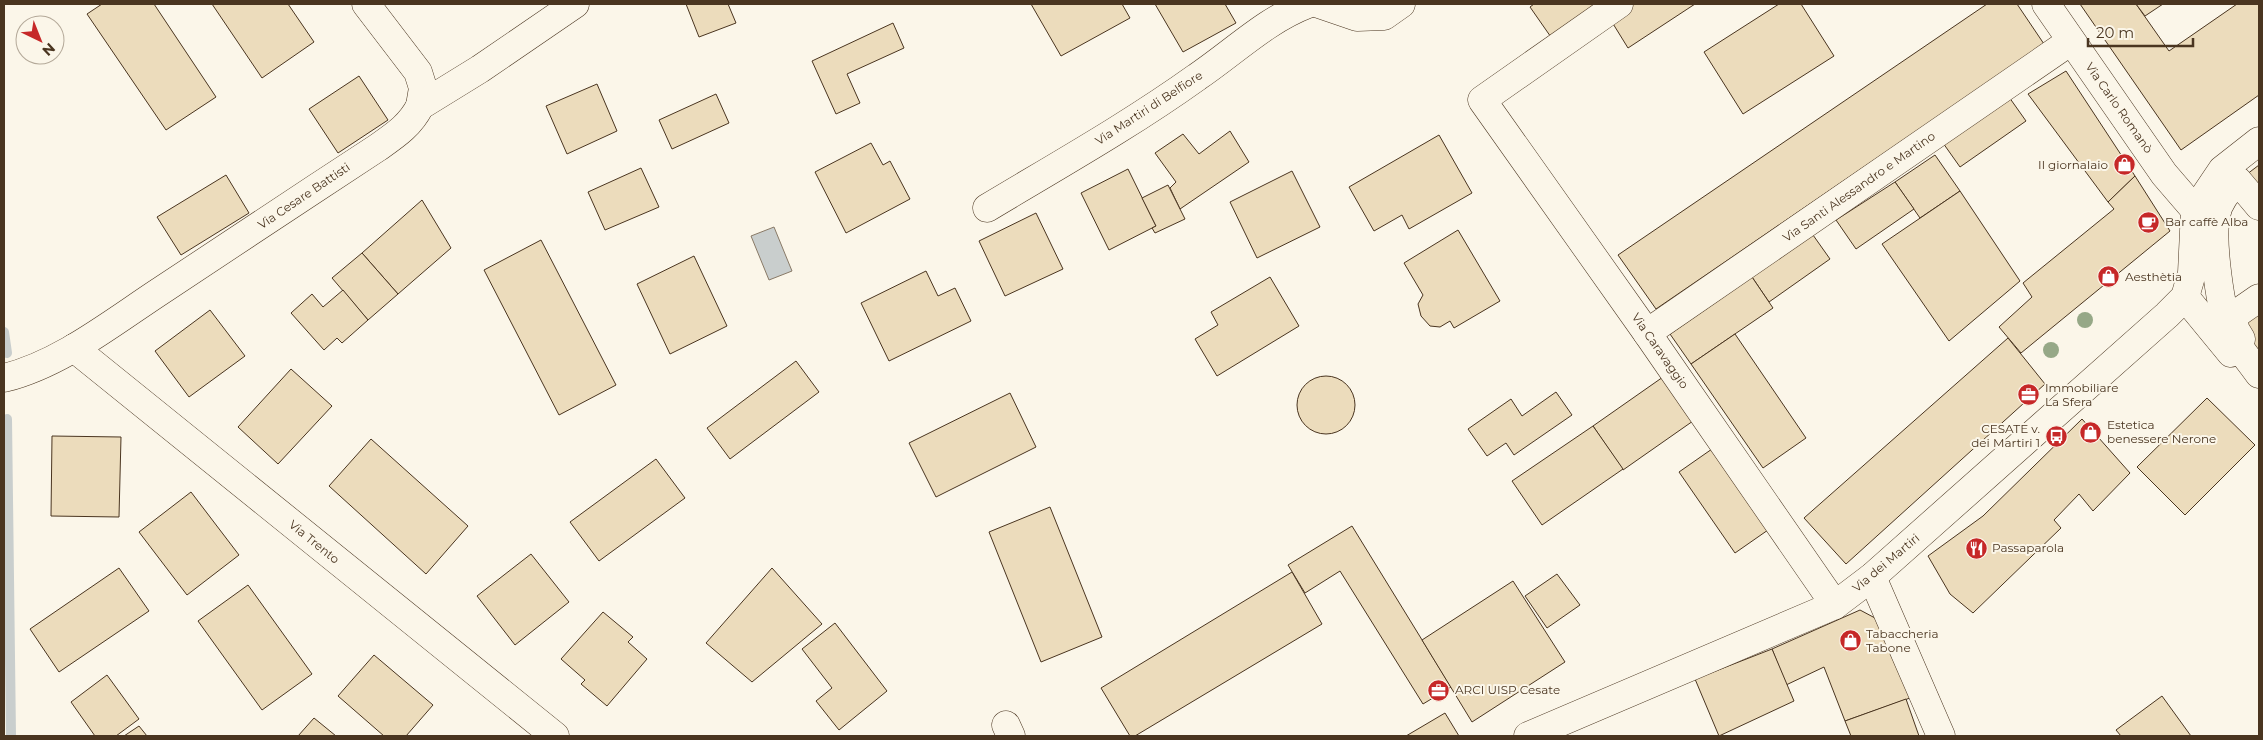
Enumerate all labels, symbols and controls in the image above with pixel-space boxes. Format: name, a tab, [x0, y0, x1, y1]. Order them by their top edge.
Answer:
north arrow	[15, 15, 65, 65]
scale bar	[2088, 15, 2193, 47]
text: 20 m	[2096, 23, 2134, 42]
text: N	[39, 39, 59, 60]
street label: Via Carlo Romanò	[2082, 59, 2156, 156]
street label: Via Martiri di Belfiore	[1092, 67, 1205, 148]
street label: Via Santi Alessandro e Martino	[1780, 128, 1938, 245]
shop icon: Il giornalaio	[2112, 153, 2136, 177]
place label: Il giornalaio	[2038, 157, 2108, 172]
street label: Via Cesare Battisti	[255, 159, 353, 232]
cafe icon: Bar caffè Alba	[2137, 210, 2161, 234]
place label: Bar caffè Alba	[2165, 214, 2248, 229]
shop icon: Aesthètia	[2097, 265, 2121, 289]
place label: Aesthètia	[2125, 269, 2182, 284]
street label: Via Caravaggio	[1629, 310, 1692, 391]
place label: Immobiliare La Sfera	[2045, 380, 2118, 409]
office icon: Immobiliare La Sfera	[2017, 383, 2041, 407]
place label: Estetica benessere Nerone	[2107, 417, 2216, 446]
shop icon: Estetica benessere Nerone	[2079, 420, 2103, 444]
place label: CESATE v. dei Martiri 1	[1971, 421, 2040, 450]
bus stop icon: CESATE v. dei Martiri 1	[2044, 424, 2068, 448]
street label: Via Trento	[286, 517, 343, 566]
street label: Via dei Martiri	[1849, 530, 1922, 595]
restaurant icon: Passaparola	[1964, 536, 1988, 560]
place label: Passaparola	[1992, 540, 2064, 555]
place label: Tabaccheria Tabone	[1866, 626, 1939, 655]
shop icon: Tabaccheria Tabone	[1838, 629, 1862, 653]
office icon: ARCI UISP Cesate	[1427, 678, 1451, 702]
place label: ARCI UISP Cesate	[1455, 682, 1560, 697]

